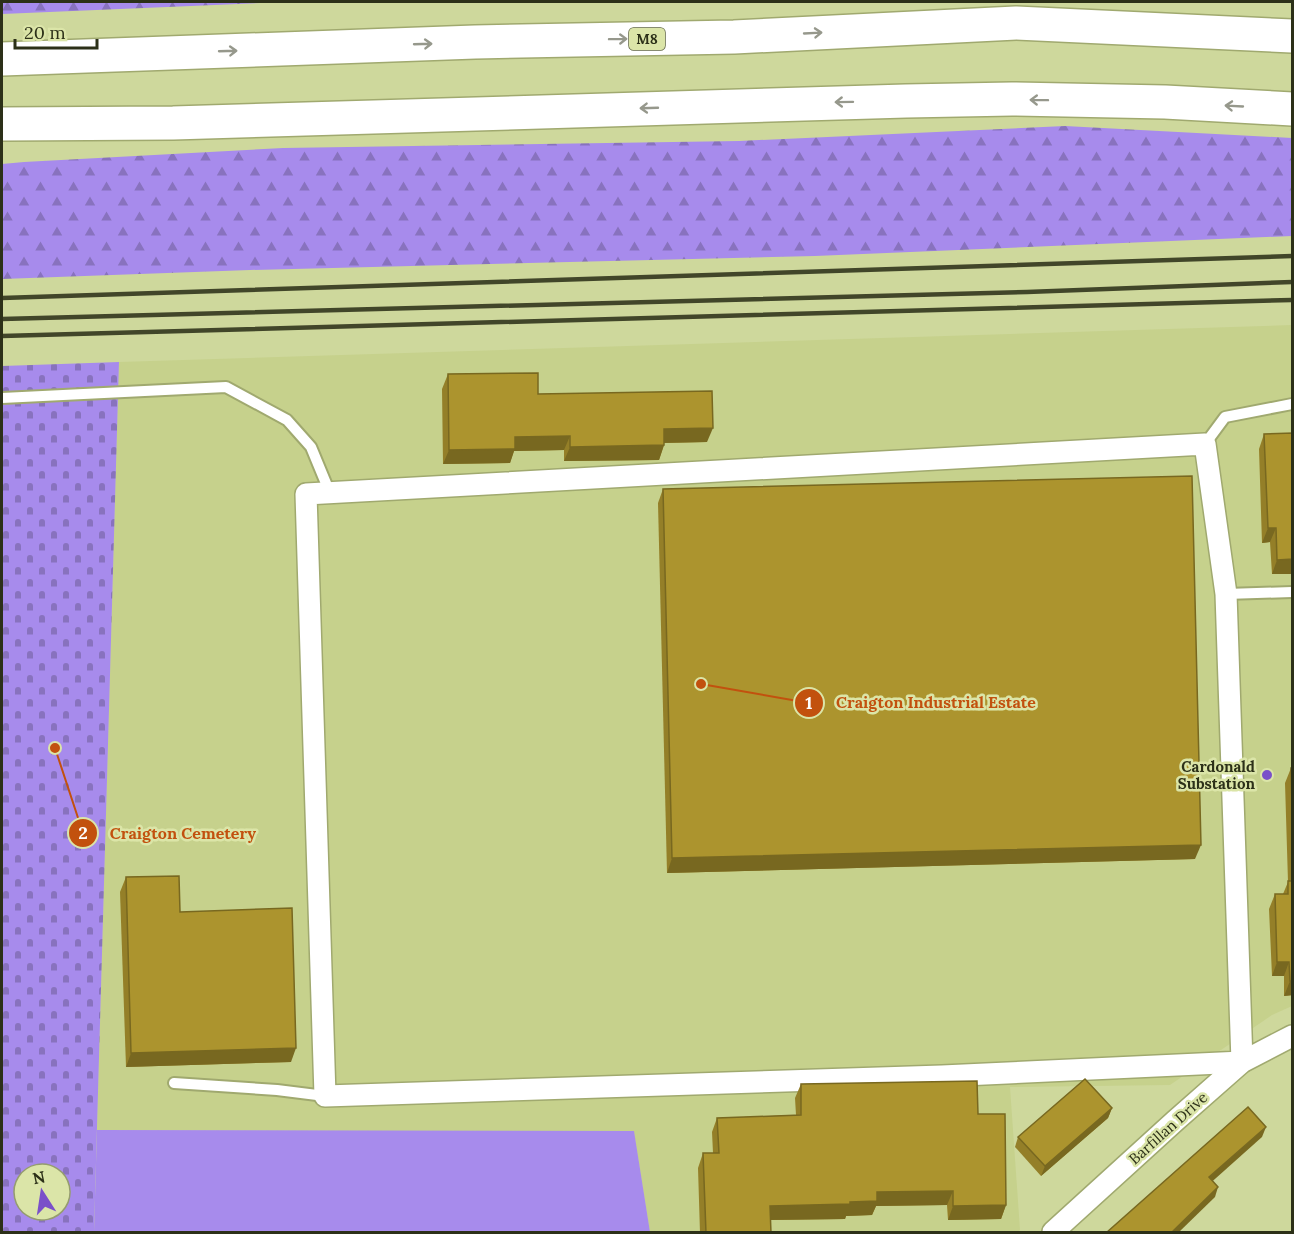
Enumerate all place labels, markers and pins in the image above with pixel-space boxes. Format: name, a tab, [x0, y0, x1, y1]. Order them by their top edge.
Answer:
callout: Craigton Industrial Estate	[794, 686, 1048, 720]
place label: Cardonald Substation	[1178, 757, 1255, 793]
marker: Cardonald Substation	[1260, 768, 1274, 782]
callout: Craigton Cemetery	[68, 816, 268, 850]

